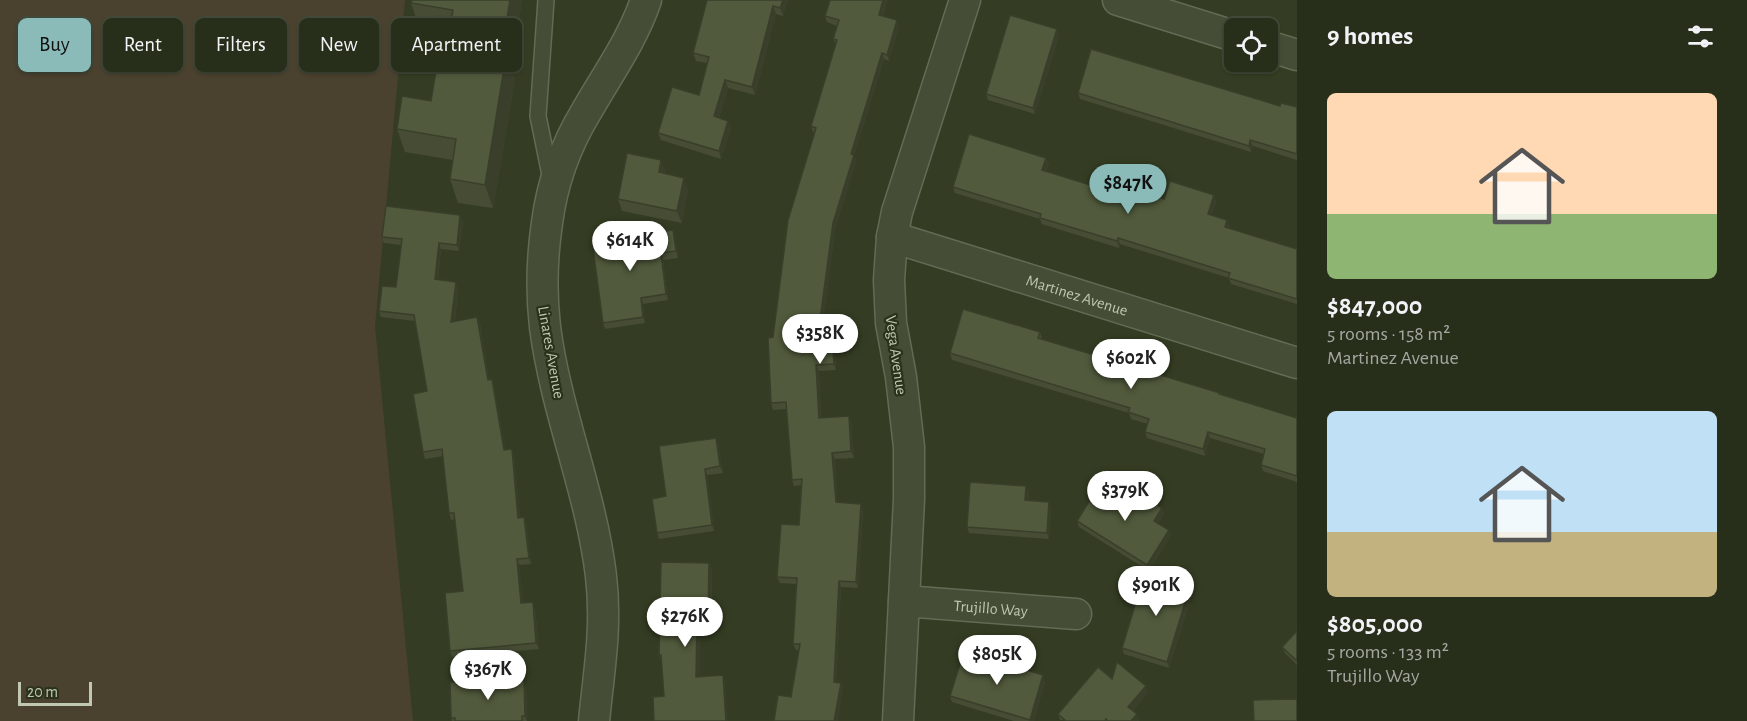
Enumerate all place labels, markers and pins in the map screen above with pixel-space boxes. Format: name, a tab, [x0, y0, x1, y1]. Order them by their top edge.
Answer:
pin: $847K	[1086, 164, 1170, 215]
pin: $614K	[588, 221, 672, 272]
pin: $358K	[778, 314, 862, 365]
pin: $602K	[1089, 339, 1173, 390]
pin: $379K	[1083, 471, 1167, 522]
pin: $901K	[1114, 566, 1198, 617]
pin: $276K	[643, 597, 727, 648]
pin: $805K	[955, 635, 1039, 686]
pin: $367K	[446, 650, 530, 701]

